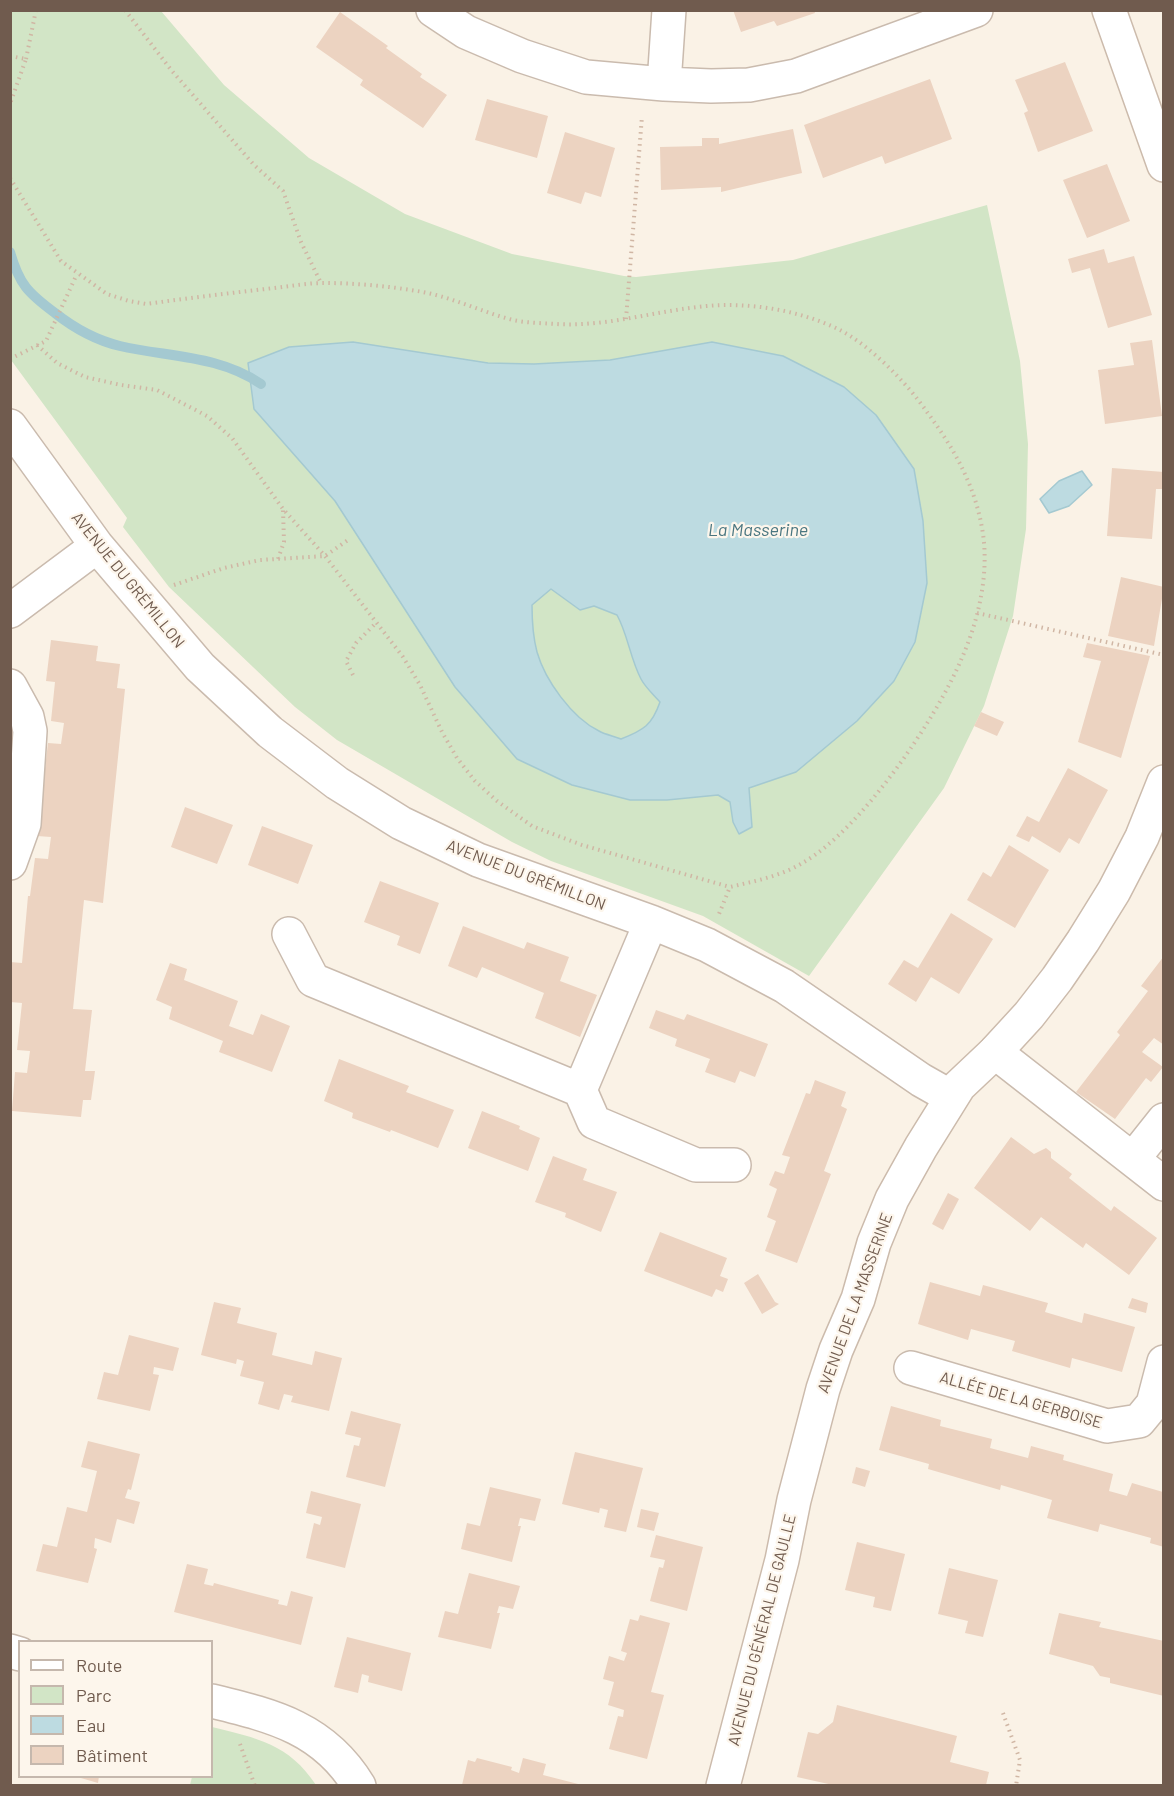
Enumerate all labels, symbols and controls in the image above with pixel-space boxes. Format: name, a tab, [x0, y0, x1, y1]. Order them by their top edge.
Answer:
street label: AVENUE DU GRÉMILLON	[67, 508, 189, 652]
water label: La Masserine	[708, 519, 808, 541]
street label: AVENUE DU GRÉMILLON	[444, 836, 608, 914]
street label: AVENUE DE LA MASSERINE	[813, 1210, 897, 1396]
street label: ALLÉE DE LA GERBOISE	[937, 1368, 1105, 1432]
street label: AVENUE DU GÉNÉRAL DE GAULLE	[724, 1512, 800, 1748]
legend	[18, 1640, 213, 1778]
text: Route	[76, 1654, 122, 1676]
text: Parc	[76, 1684, 112, 1706]
text: Eau	[76, 1714, 106, 1736]
text: Bâtiment	[76, 1744, 148, 1766]

